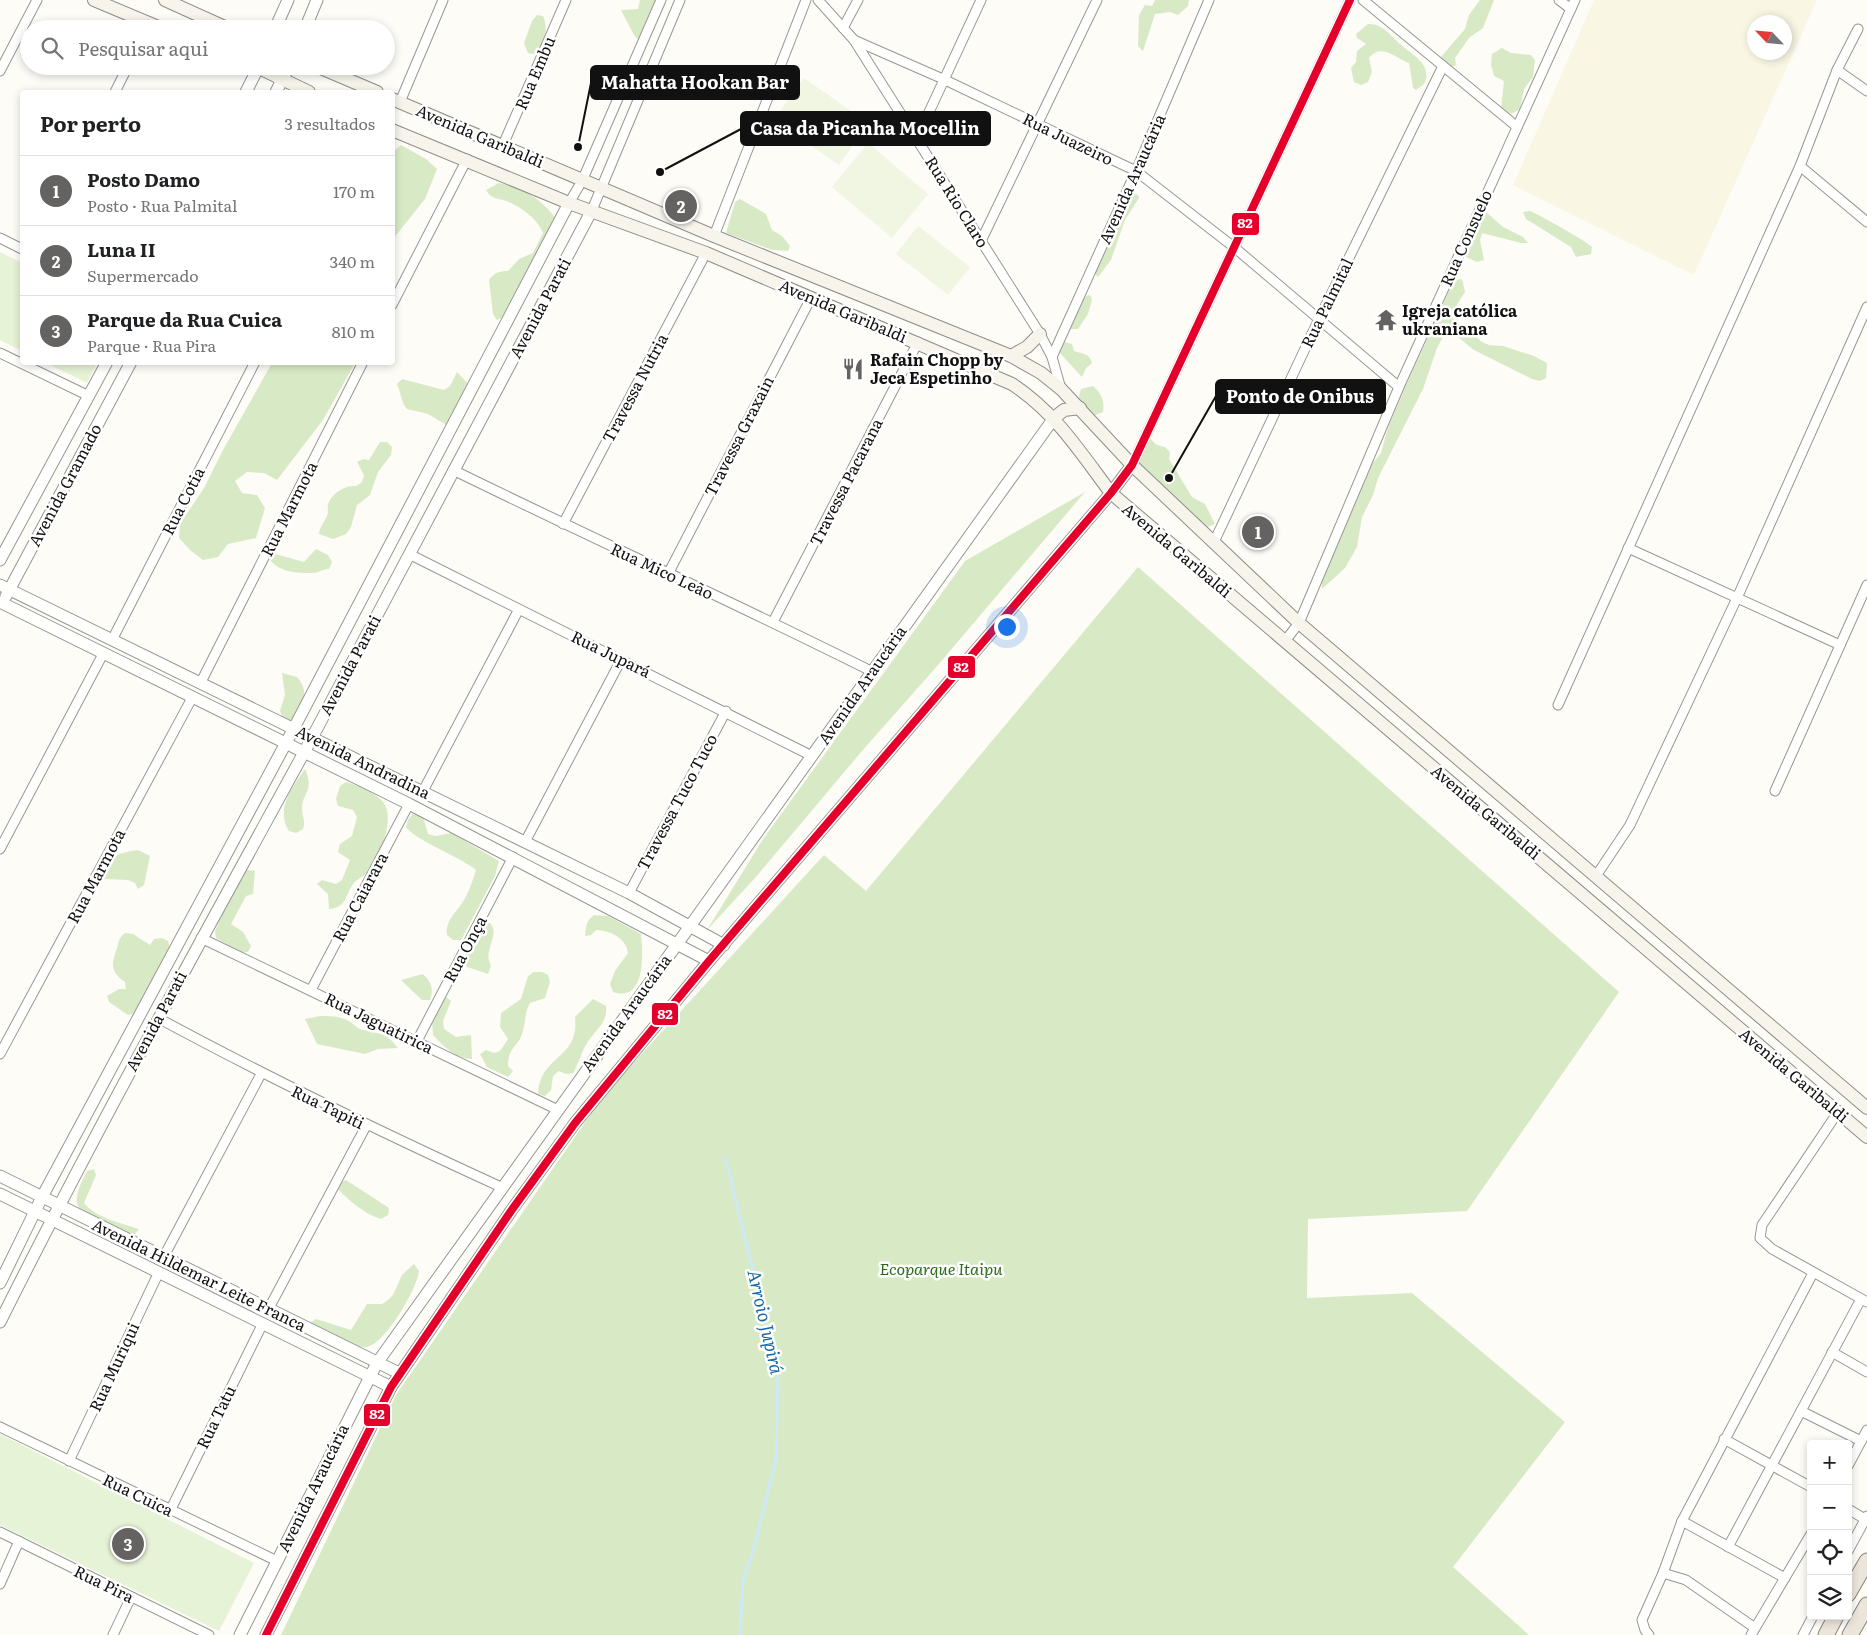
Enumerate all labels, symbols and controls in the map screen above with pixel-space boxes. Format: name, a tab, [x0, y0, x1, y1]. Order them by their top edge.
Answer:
north arrow	[1747, 15, 1792, 60]
search box	[20, 20, 395, 75]
street label: Rua Embu	[508, 32, 560, 113]
icon: search	[38, 34, 66, 62]
text: Pesquisar aqui	[78, 34, 208, 62]
callout: Mahatta Hookan Bar	[591, 66, 799, 99]
text: Mahatta Hookan Bar	[601, 68, 789, 95]
street label: Avenida Garibaldi	[413, 97, 548, 173]
street label: Rua Juazeiro	[1019, 106, 1118, 170]
text: Por perto	[40, 107, 141, 138]
street label: Avenida Araucária	[1092, 109, 1171, 248]
text: 3 resultados	[284, 111, 375, 135]
callout: Casa da Picanha Mocellin	[741, 112, 990, 145]
text: Casa da Picanha Mocellin	[750, 114, 980, 141]
street label: Rua Rio Claro	[920, 151, 996, 252]
text: Posto Damo	[87, 165, 200, 193]
text: 1	[53, 179, 59, 203]
text: 170 m	[333, 179, 375, 203]
street label: Rua Consuelo	[1433, 185, 1497, 290]
pin: 2	[665, 187, 697, 225]
text: Posto · Rua Palmital	[87, 193, 237, 217]
line badge: 82	[1231, 212, 1260, 236]
text: 82	[1237, 212, 1253, 232]
text: Luna II	[87, 235, 156, 263]
text: 2	[52, 249, 60, 273]
text: 340 m	[330, 249, 375, 273]
street label: Avenida Parati	[503, 253, 576, 362]
street label: Rua Palmital	[1294, 254, 1358, 351]
text: Supermercado	[87, 263, 199, 287]
street label: Avenida Garibaldi	[776, 272, 911, 348]
place label: Igreja católica ukraniana	[1402, 298, 1518, 340]
text: Parque da Rua Cuica	[87, 305, 282, 333]
temple icon: Igreja católica ukraniana	[1373, 307, 1399, 333]
text: 3	[52, 319, 60, 343]
text: 810 m	[332, 319, 375, 343]
street label: Travessa Nutria	[595, 328, 673, 446]
text: Parque · Rua Pira	[87, 333, 216, 357]
place label: Rafain Chopp by Jeca Espetinho	[870, 347, 1003, 389]
restaurant icon: Rafain Chopp by Jeca Espetinho	[840, 356, 866, 382]
street label: Travessa Graxain	[697, 371, 779, 500]
callout: Ponto de Onibus	[1216, 380, 1385, 413]
text: Ponto de Onibus	[1226, 382, 1374, 409]
street label: Travessa Pacarana	[803, 413, 888, 549]
street label: Avenida Gramado	[22, 419, 107, 550]
street label: Rua Marmota	[254, 456, 323, 560]
street label: Rua Cotia	[155, 462, 210, 539]
street label: Avenida Garibaldi	[1118, 496, 1238, 602]
pin: 1	[1242, 513, 1274, 551]
street label: Rua Mico Leão	[607, 536, 718, 604]
street label: Avenida Parati	[313, 610, 386, 719]
your location	[994, 614, 1020, 640]
street label: Avenida Araucária	[811, 620, 911, 749]
street label: Rua Jupará	[568, 623, 656, 683]
line badge: 82	[947, 655, 976, 679]
text: 82	[953, 656, 969, 676]
street label: Avenida Andradina	[292, 718, 435, 804]
street label: Travessa Tuco Tuco	[630, 729, 722, 874]
street label: Avenida Garibaldi	[1427, 758, 1547, 864]
street label: Rua Marmota	[60, 824, 130, 927]
street label: Rua Caiarara	[325, 847, 393, 946]
street label: Rua Onça	[437, 911, 492, 986]
street label: Avenida Araucária	[574, 948, 676, 1076]
street label: Avenida Parati	[119, 966, 192, 1075]
street label: Rua Jaguatirica	[321, 985, 438, 1059]
line badge: 82	[651, 1002, 679, 1026]
text: 82	[657, 1003, 673, 1023]
street label: Avenida Garibaldi	[1735, 1021, 1855, 1127]
street label: Rua Tapiti	[288, 1078, 369, 1134]
street label: Avenida Hildemar Leite Franca	[88, 1212, 311, 1337]
park label: Ecoparque Itaipu	[879, 1256, 1003, 1280]
water label: Arroio Jupirá	[741, 1267, 792, 1377]
street label: Rua Muriqui	[82, 1318, 144, 1415]
street label: Rua Tatu	[189, 1381, 241, 1452]
line badge: 82	[363, 1403, 391, 1427]
text: 82	[369, 1403, 385, 1423]
street label: Avenida Araucária	[271, 1419, 354, 1556]
map controls	[1807, 1440, 1852, 1620]
button: +	[1807, 1440, 1852, 1485]
street label: Rua Cuica	[99, 1467, 178, 1522]
button: −	[1807, 1485, 1852, 1530]
pin: 3	[112, 1525, 144, 1563]
button: locate	[1807, 1530, 1852, 1575]
street label: Rua Pira	[70, 1558, 139, 1608]
button: layers	[1807, 1575, 1852, 1620]

